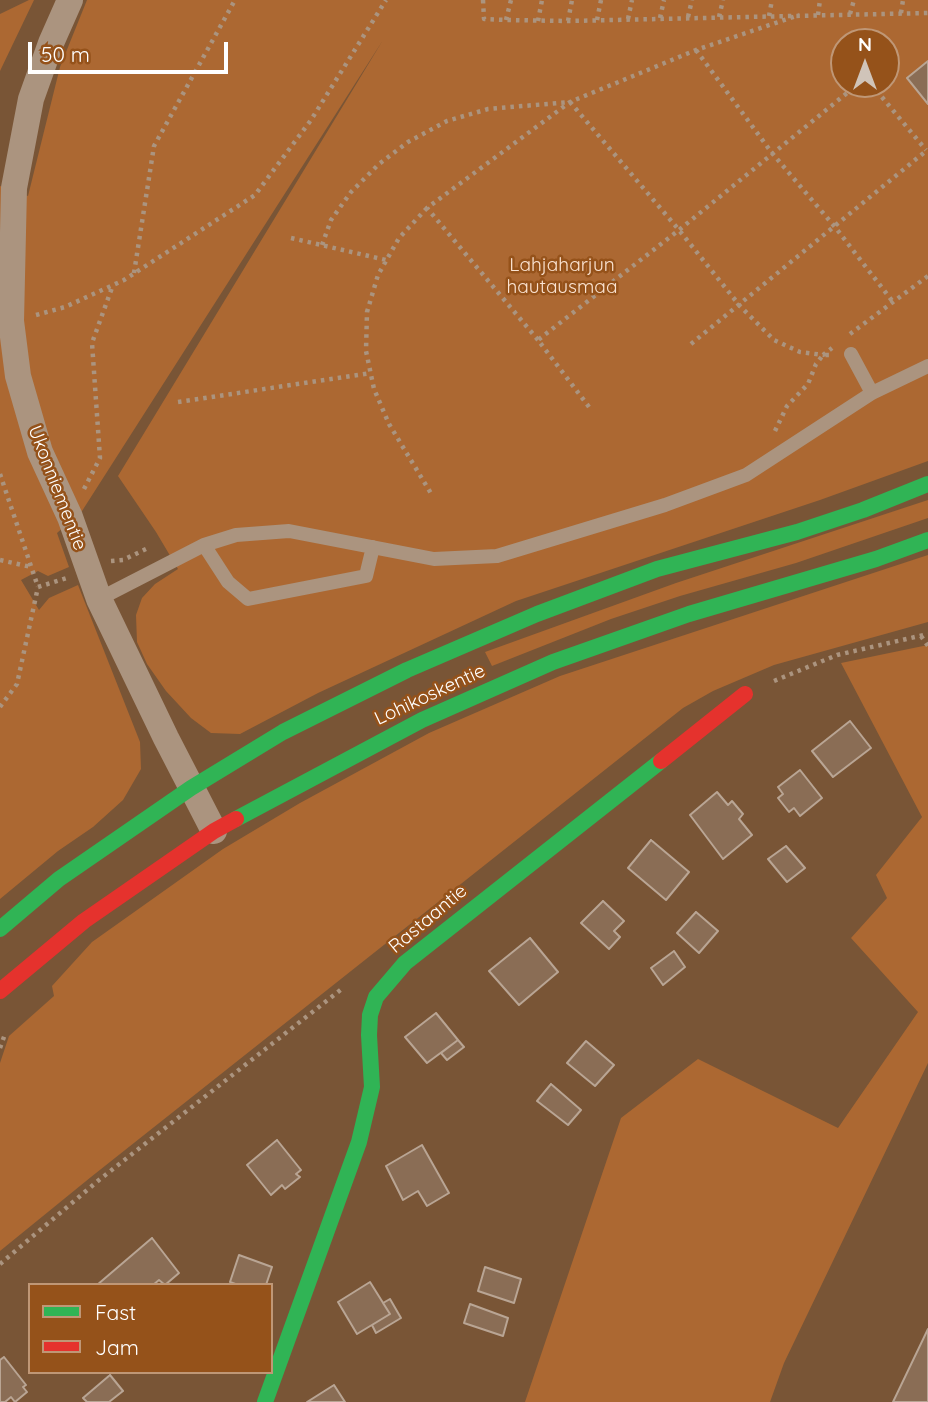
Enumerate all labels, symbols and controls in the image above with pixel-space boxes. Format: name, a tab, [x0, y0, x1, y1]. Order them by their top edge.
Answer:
scale bar	[32, 28, 231, 72]
north arrow	[830, 28, 900, 98]
text: N	[858, 32, 872, 56]
text: 50 m	[41, 41, 90, 67]
park label: Lahjaharjun hautausmaa	[507, 254, 617, 298]
street label: Ukonniementie	[23, 422, 91, 554]
street label: Lohikoskentie	[371, 659, 489, 731]
street label: Rastaantie	[384, 880, 472, 958]
legend	[28, 1283, 273, 1374]
text: Fast	[95, 1299, 136, 1325]
text: Jam	[95, 1334, 139, 1360]

